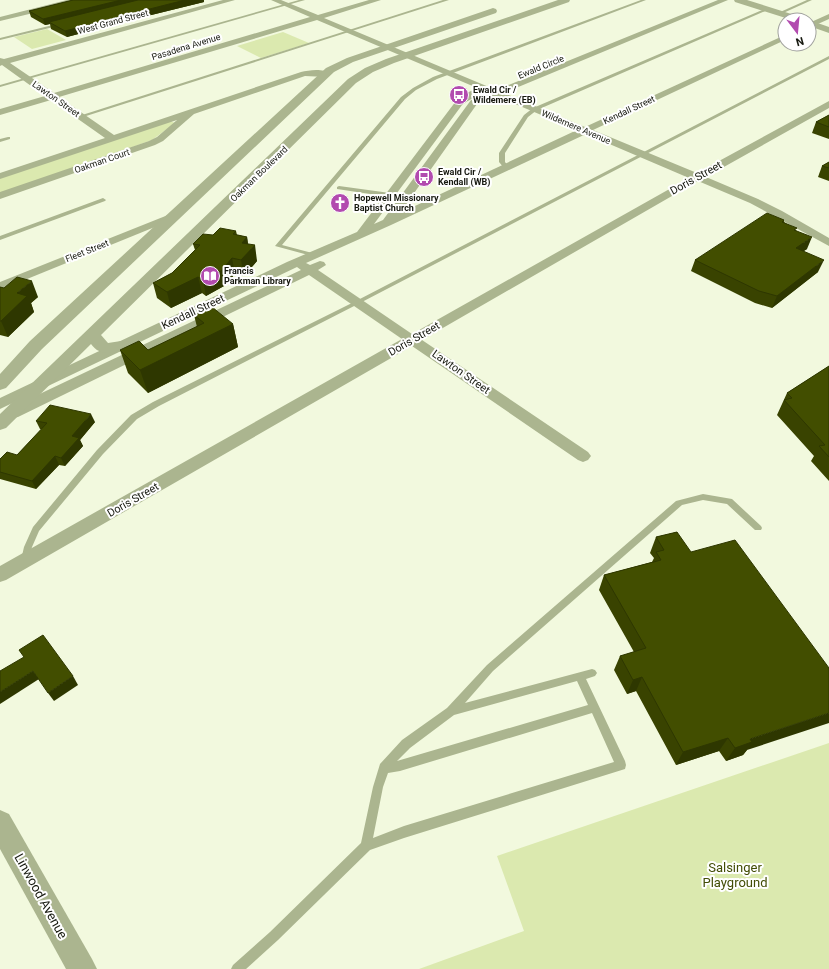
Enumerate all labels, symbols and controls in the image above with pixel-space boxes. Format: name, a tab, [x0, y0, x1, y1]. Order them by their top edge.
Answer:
street label: West Grand Street	[77, 8, 149, 36]
north arrow	[777, 12, 817, 52]
street label: Pasadena Avenue	[150, 32, 222, 62]
text: N	[794, 34, 805, 49]
street label: Ewald Circle	[516, 53, 566, 81]
street label: Lawton Street	[30, 79, 82, 119]
bus stop icon: Ewald Cir / Wildemere (EB)	[448, 84, 470, 106]
place label: Ewald Cir / Wildemere (EB)	[473, 85, 536, 106]
street label: Kendall Street	[602, 94, 656, 126]
street label: Wildemere Avenue	[540, 108, 612, 146]
street label: Oakman Boulevard	[228, 144, 290, 204]
street label: Oakman Court	[73, 147, 131, 175]
street label: Doris Street	[668, 158, 725, 198]
bus stop icon: Ewald Cir / Kendall (WB)	[413, 166, 435, 188]
place label: Ewald Cir / Kendall (WB)	[438, 167, 490, 188]
church icon: Hopewell Missionary Baptist Church	[329, 192, 351, 214]
place label: Hopewell Missionary Baptist Church	[354, 193, 439, 213]
street label: Fleet Street	[64, 238, 110, 264]
library icon: Francis Parkman Library	[199, 265, 221, 287]
place label: Francis Parkman Library	[224, 266, 291, 286]
street label: Kendall Street	[159, 292, 227, 332]
street label: Doris Street	[386, 319, 442, 359]
street label: Lawton Street	[430, 347, 493, 397]
street label: Doris Street	[105, 480, 161, 520]
street label: Linwood Avenue	[11, 851, 71, 941]
park label: Salsinger Playground	[702, 860, 768, 890]

